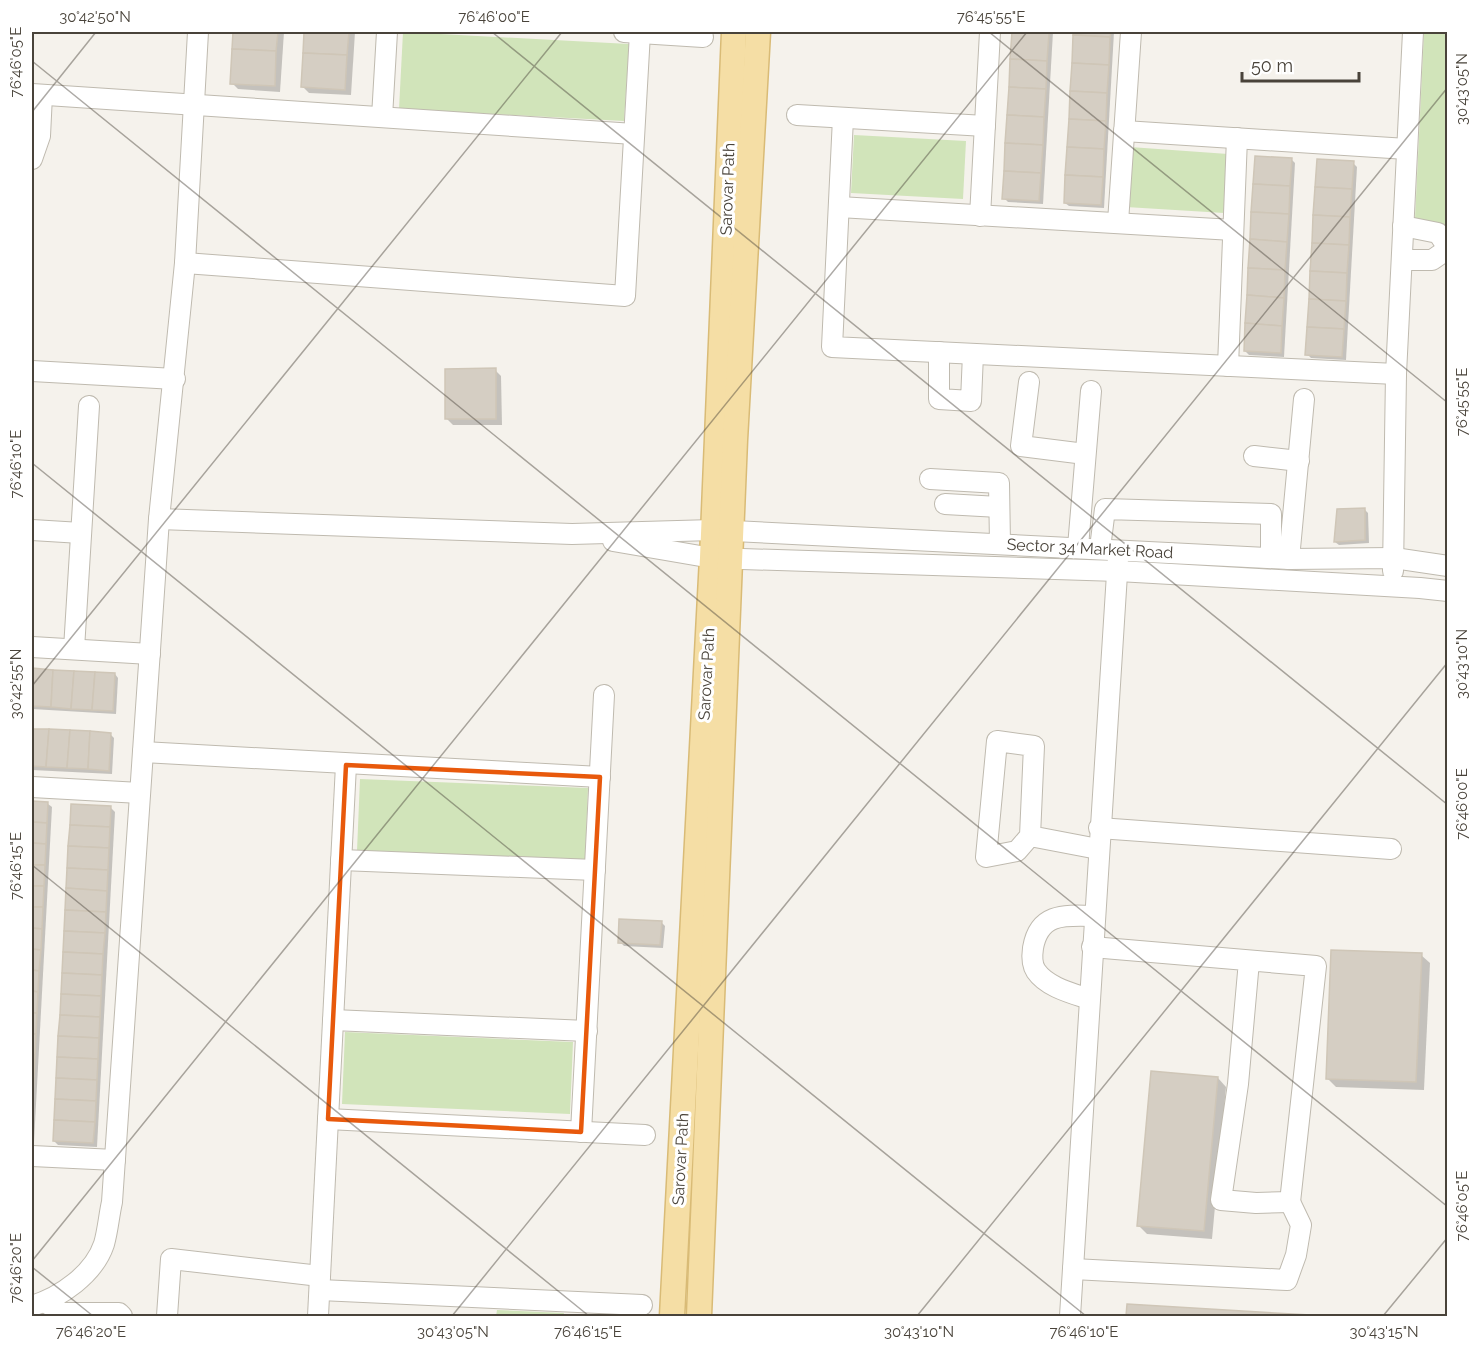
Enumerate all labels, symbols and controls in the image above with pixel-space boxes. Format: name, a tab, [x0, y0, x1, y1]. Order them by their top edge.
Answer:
text: 30°42'50"N	[59, 8, 131, 26]
text: 76°46'00"E	[458, 8, 530, 26]
text: 76°45'55"E	[957, 8, 1025, 26]
text: 76°46'05"E	[7, 27, 25, 97]
scale bar	[1242, 45, 1359, 83]
text: 30°43'05"N	[1453, 53, 1471, 125]
text: 50 m	[1251, 55, 1293, 76]
street label: Sarovar Path	[716, 142, 739, 236]
text: 76°45'55"E	[1453, 368, 1471, 436]
text: 76°46'10"E	[7, 430, 25, 499]
street label: Sector 34 Market Road	[1006, 535, 1174, 562]
street label: Sarovar Path	[695, 627, 718, 721]
text: 30°43'10"N	[1453, 629, 1471, 699]
text: 30°42'55"N	[7, 649, 25, 719]
text: 76°46'00"E	[1453, 768, 1471, 840]
text: 76°46'15"E	[7, 832, 25, 900]
street label: Sarovar Path	[669, 1112, 692, 1206]
text: 76°46'05"E	[1453, 1171, 1471, 1241]
text: 76°46'20"E	[7, 1233, 25, 1303]
text: 76°46'20"E	[56, 1323, 126, 1341]
text: 30°43'05"N	[417, 1323, 489, 1341]
text: 76°46'15"E	[554, 1323, 622, 1341]
text: 30°43'10"N	[884, 1323, 954, 1341]
text: 76°46'10"E	[1050, 1323, 1119, 1341]
text: 30°43'15"N	[1349, 1323, 1419, 1341]

